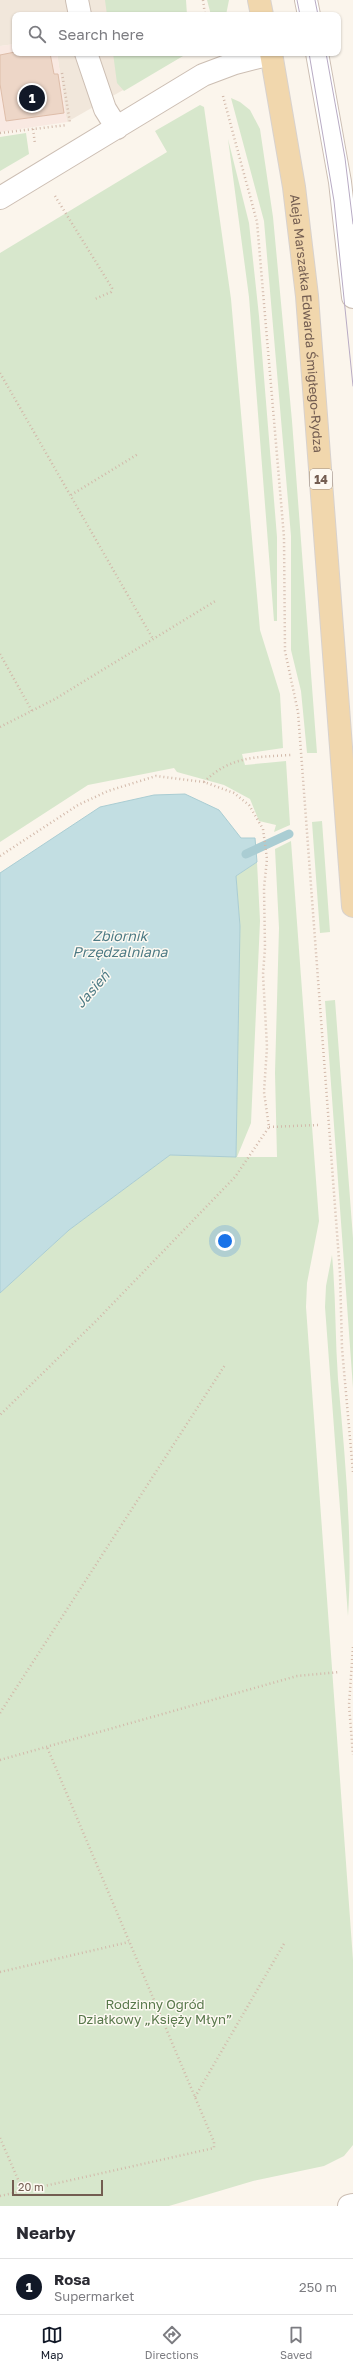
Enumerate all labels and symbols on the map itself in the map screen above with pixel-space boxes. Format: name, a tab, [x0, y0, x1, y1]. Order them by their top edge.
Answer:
pin: 1	[19, 83, 45, 113]
street label: Aleja Marszałka Edwarda Śmigłego-Rydza	[287, 193, 327, 453]
road number: 14	[310, 469, 332, 489]
water label: Zbiornik Przędzalniana	[73, 927, 169, 960]
water label: Jasień	[71, 966, 114, 1011]
your location	[215, 1231, 235, 1251]
park label: Rodzinny Ogród Działkowy „Księży Młyn”	[78, 1996, 232, 2027]
scale bar	[12, 2178, 103, 2197]

